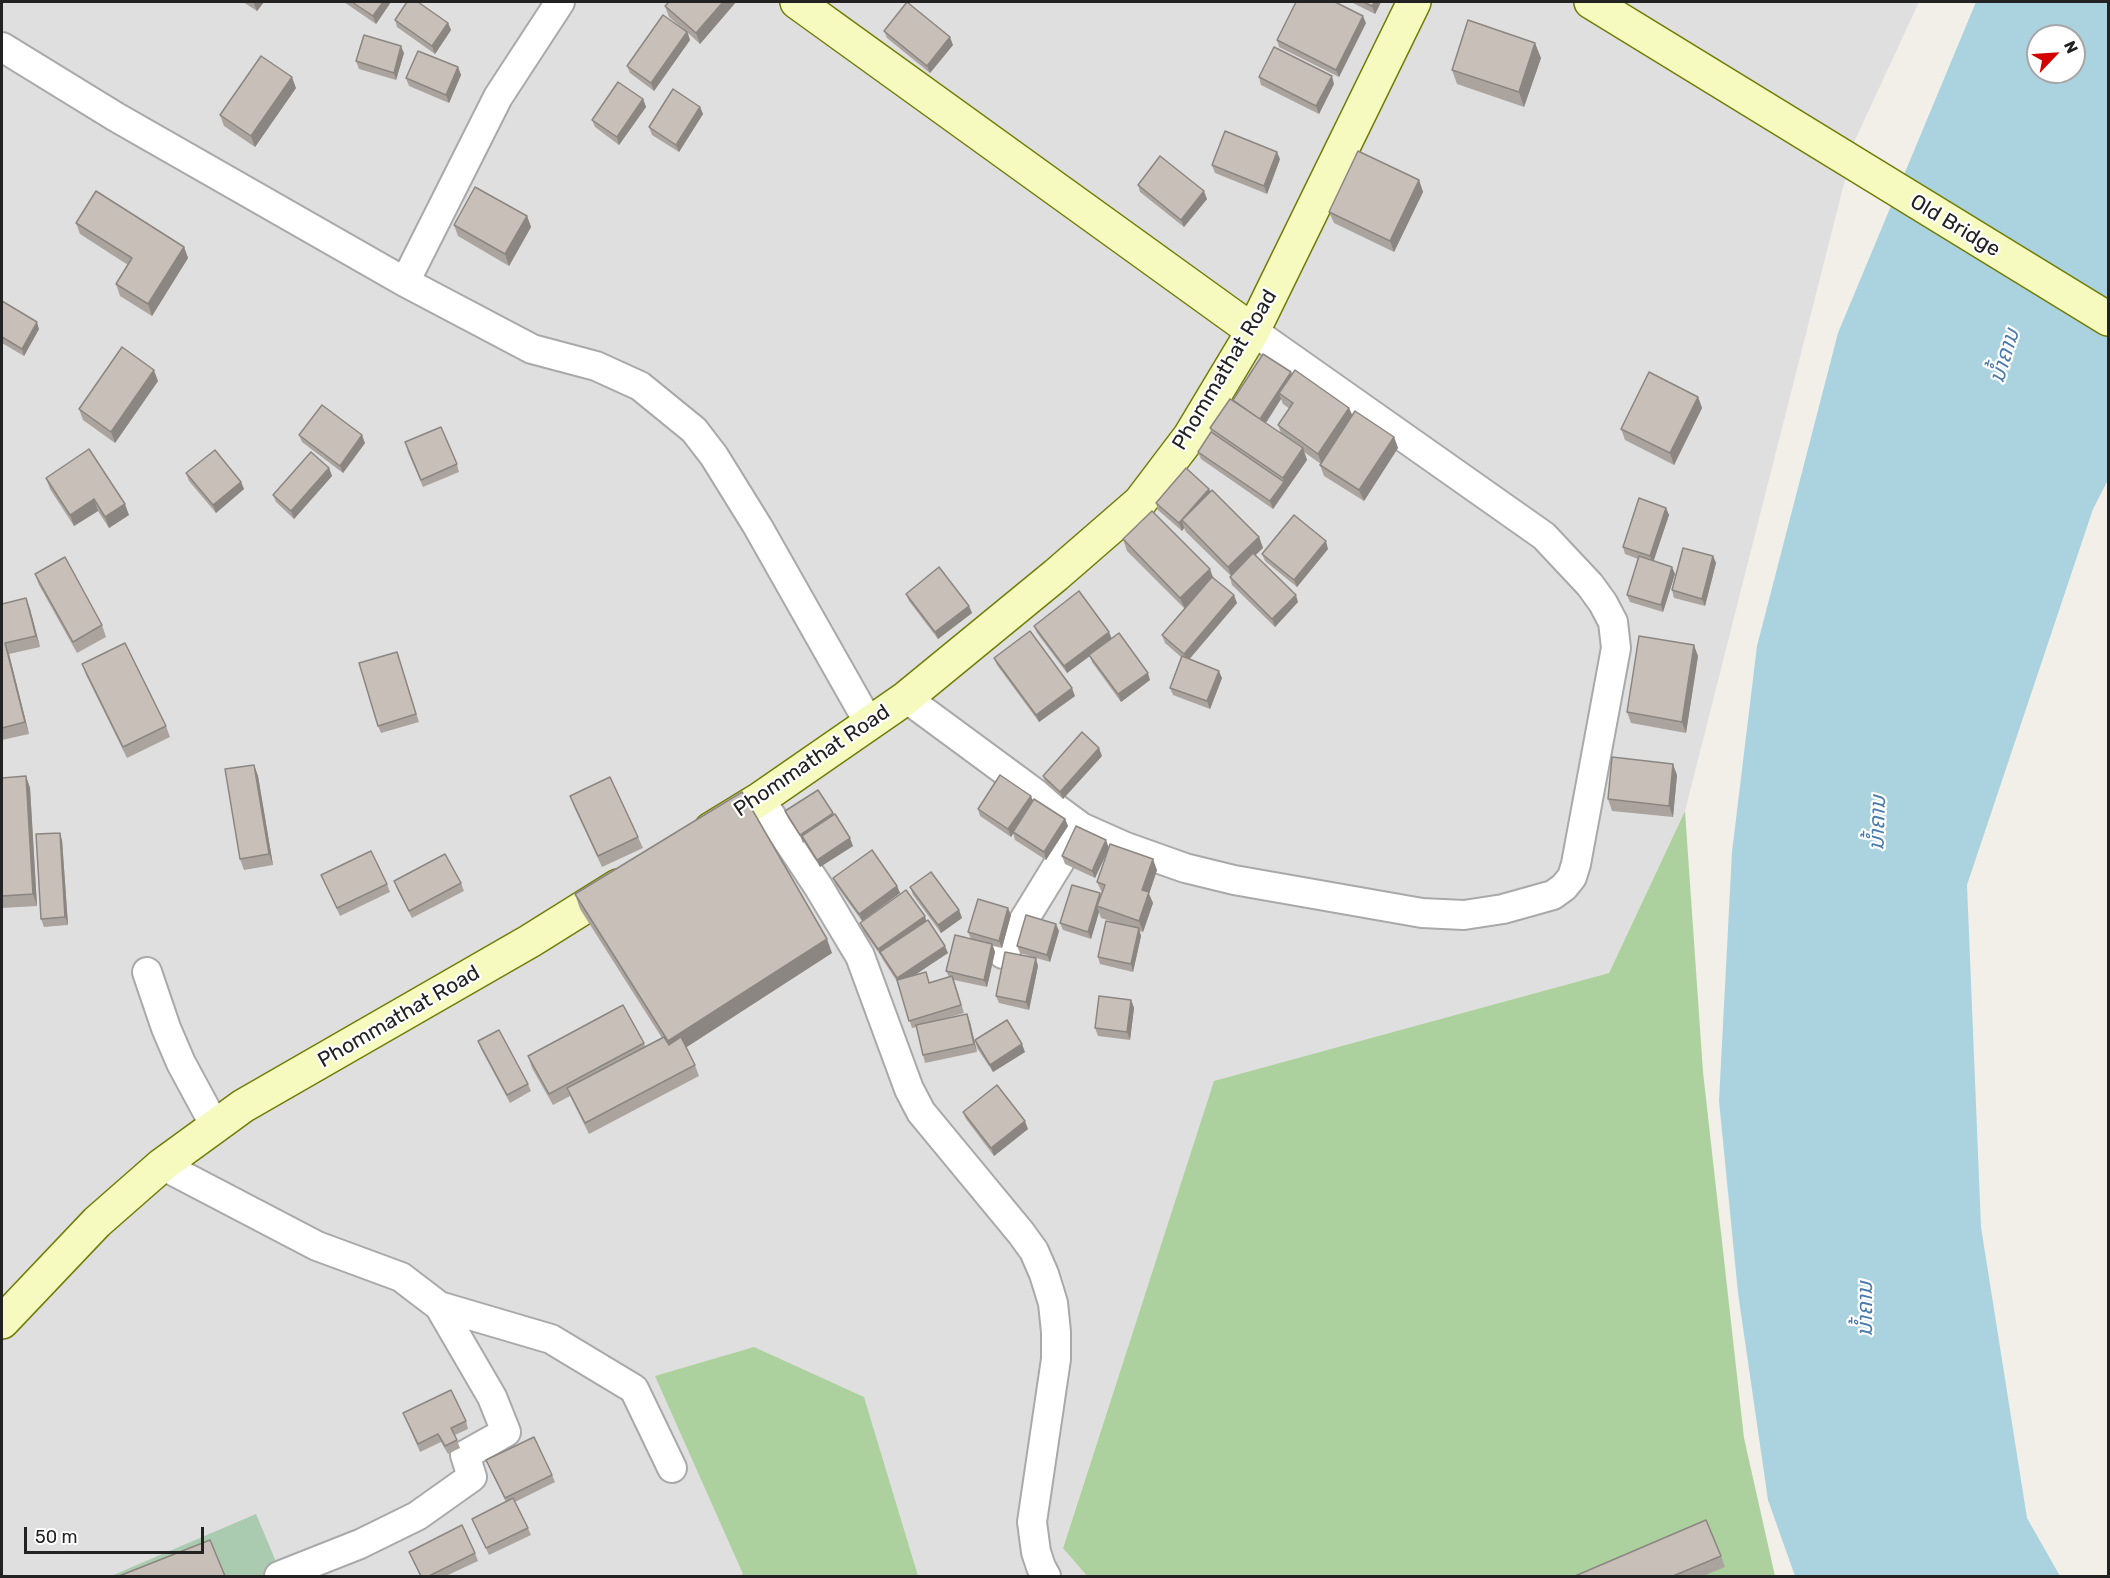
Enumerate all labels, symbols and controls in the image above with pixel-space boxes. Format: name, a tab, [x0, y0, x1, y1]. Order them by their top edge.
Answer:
north arrow	[2026, 24, 2086, 84]
text: N	[2060, 38, 2082, 56]
street label: Old Bridge	[1905, 189, 2005, 263]
street label: Phommathat Road	[1167, 285, 1283, 455]
water label: ນ້ຳຄານ	[1984, 326, 2026, 386]
street label: Phommathat Road	[729, 699, 895, 823]
water label: ນ້ຳຄານ	[1864, 795, 1892, 851]
street label: Phommathat Road	[314, 960, 484, 1074]
water label: ນ້ຳຄານ	[1853, 1282, 1879, 1336]
scale bar	[27, 1515, 207, 1553]
text: 50 m	[35, 1526, 78, 1548]

